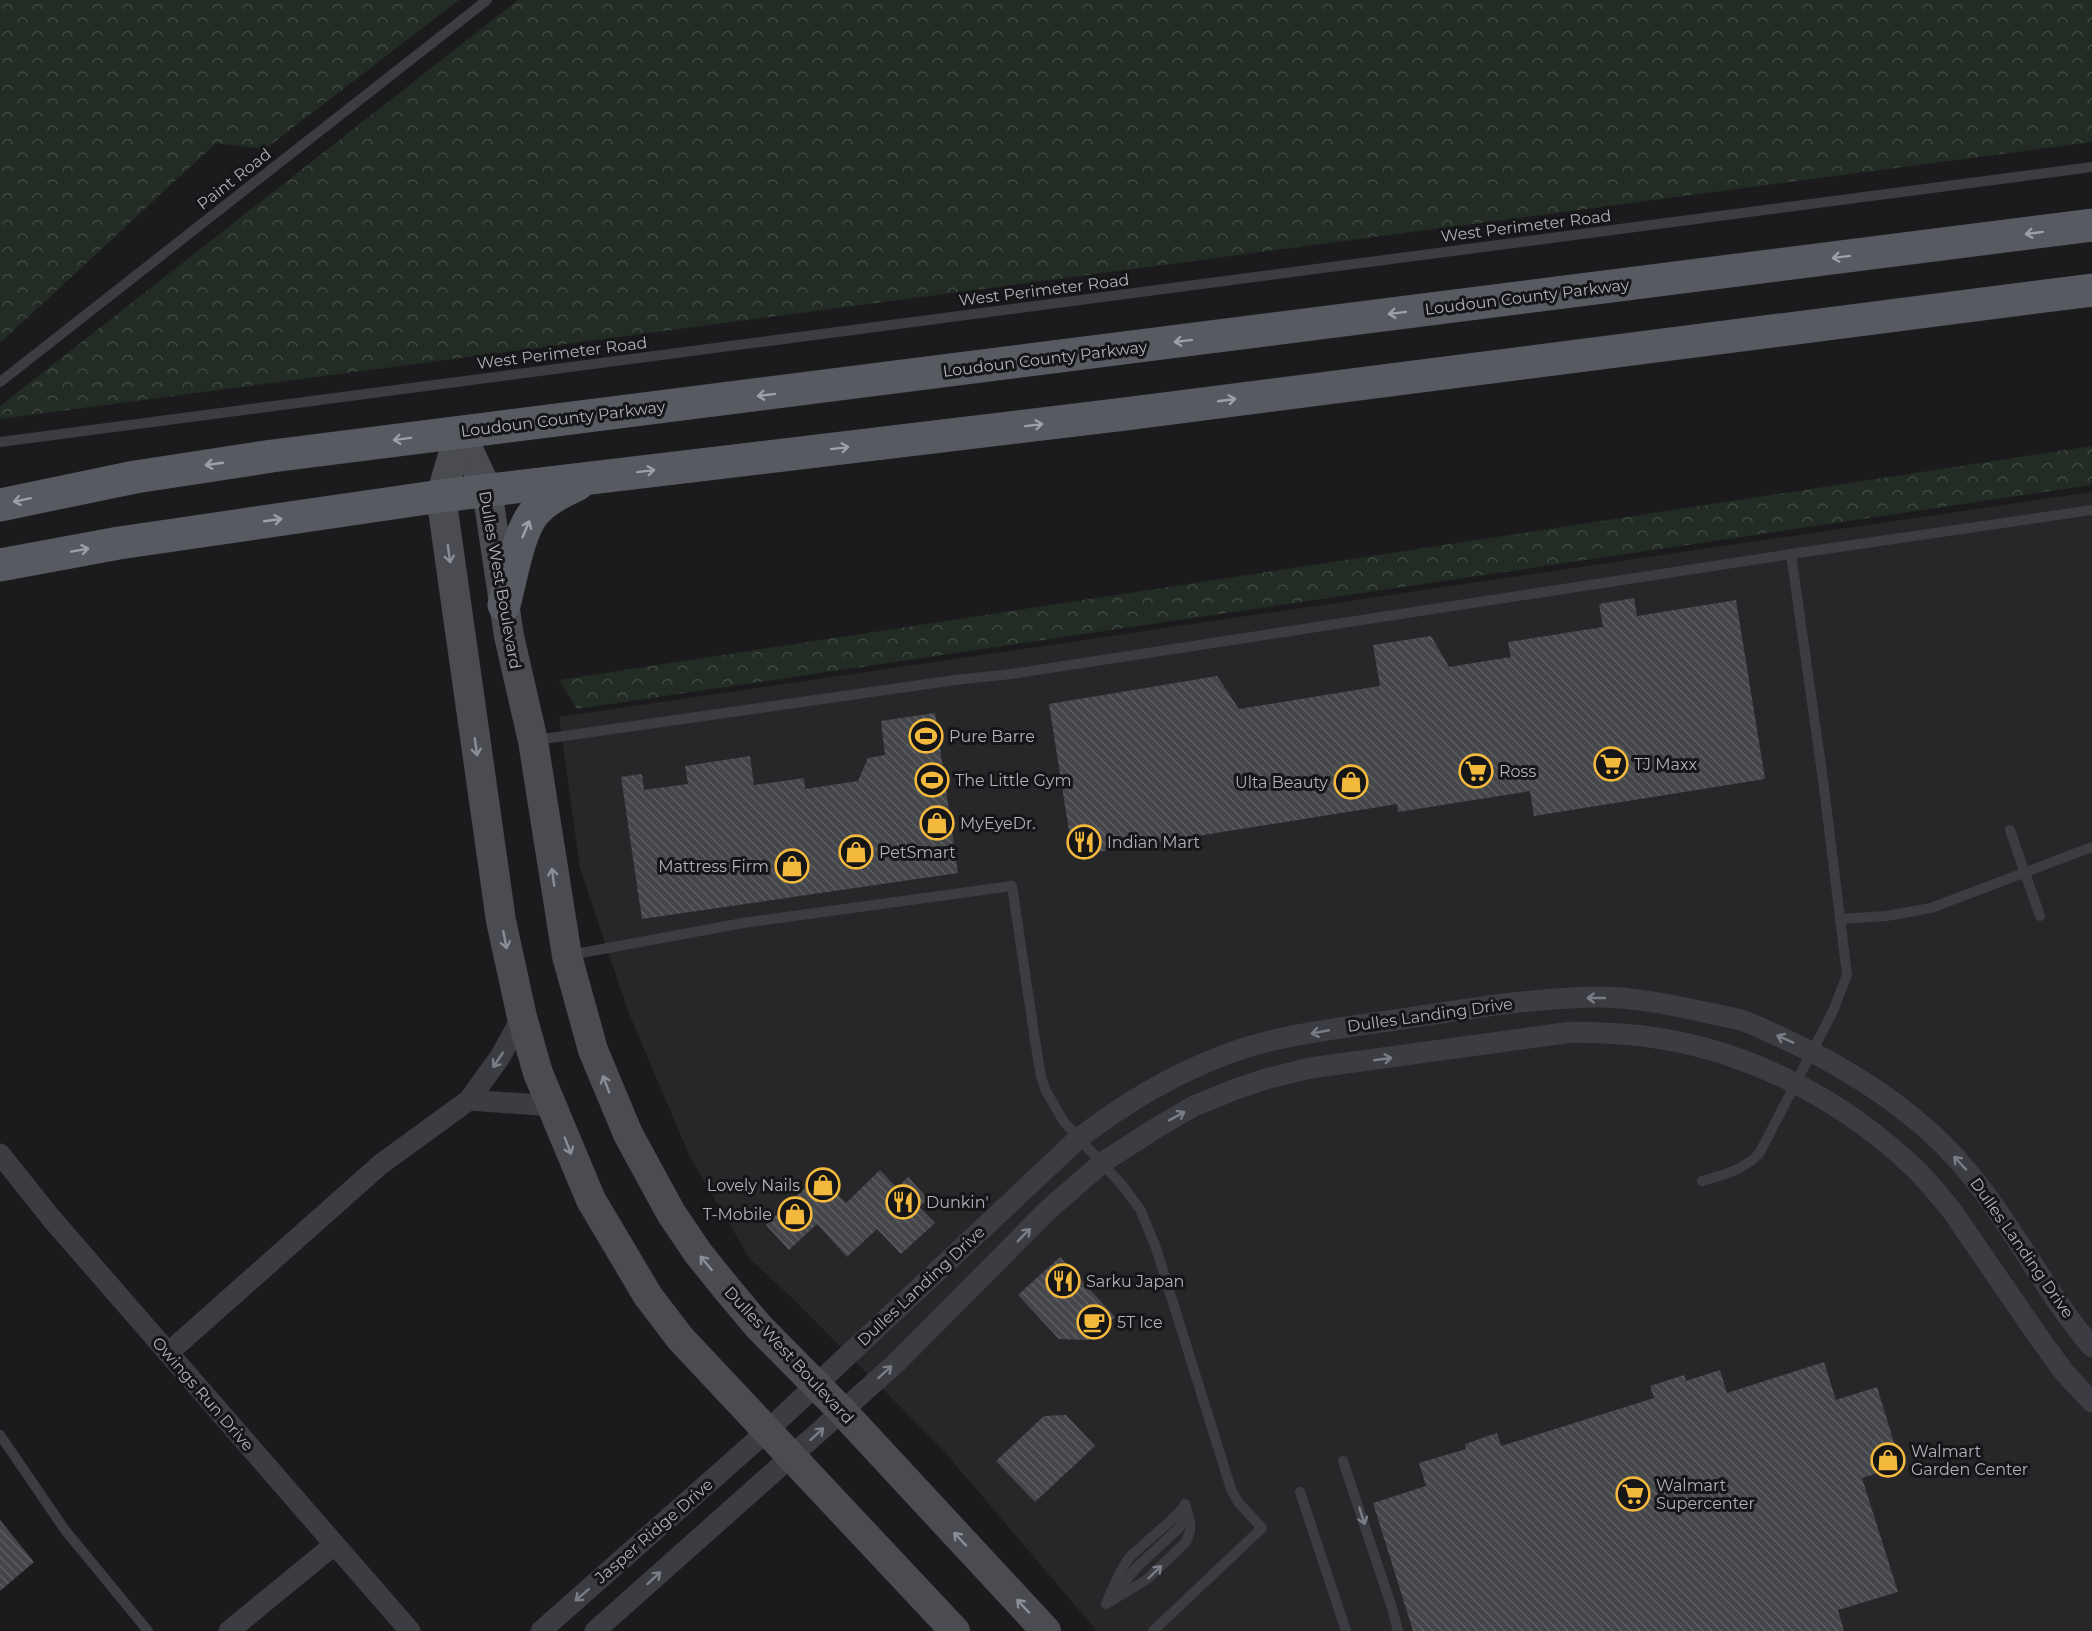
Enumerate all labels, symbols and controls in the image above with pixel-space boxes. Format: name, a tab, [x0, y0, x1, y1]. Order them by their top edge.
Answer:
street label: Paint Road	[193, 144, 275, 214]
street label: West Perimeter Road	[1440, 206, 1612, 246]
one-way arrow	[2025, 227, 2044, 238]
one-way arrow	[1831, 252, 1851, 263]
street label: West Perimeter Road	[958, 270, 1130, 310]
street label: Loudoun County Parkway	[1424, 275, 1631, 319]
one-way arrow	[1388, 308, 1407, 319]
street label: West Perimeter Road	[476, 333, 648, 373]
one-way arrow	[1173, 335, 1193, 346]
street label: Loudoun County Parkway	[942, 337, 1149, 381]
one-way arrow	[756, 389, 776, 400]
one-way arrow	[1217, 395, 1237, 406]
street label: Loudoun County Parkway	[460, 397, 667, 441]
one-way arrow	[1023, 419, 1043, 430]
one-way arrow	[392, 434, 412, 445]
one-way arrow	[830, 442, 849, 453]
one-way arrow	[204, 459, 224, 470]
one-way arrow	[636, 466, 656, 477]
street label: Dulles West Boulevard	[475, 489, 525, 671]
one-way arrow	[13, 495, 32, 506]
one-way arrow	[262, 515, 282, 526]
one-way arrow	[520, 520, 532, 538]
one-way arrow	[70, 544, 89, 555]
one-way arrow	[443, 544, 454, 564]
sports icon: Pure Barre	[908, 718, 944, 754]
place label: Pure Barre	[949, 727, 1035, 746]
one-way arrow	[471, 737, 482, 757]
supermarket icon: TJ Maxx	[1593, 746, 1629, 782]
supermarket icon: Ross	[1458, 753, 1494, 789]
place label: TJ Maxx	[1634, 755, 1697, 774]
sports icon: The Little Gym	[914, 762, 950, 798]
place label: Ross	[1499, 762, 1536, 781]
shop icon: Ulta Beauty	[1333, 764, 1369, 800]
place label: The Little Gym	[955, 771, 1071, 790]
place label: Ulta Beauty	[1235, 773, 1328, 792]
shop icon: MyEyeDr.	[919, 805, 955, 841]
place label: MyEyeDr.	[960, 814, 1036, 833]
restaurant icon: Indian Mart	[1066, 824, 1102, 860]
place label: Indian Mart	[1107, 833, 1201, 852]
shop icon: PetSmart	[838, 834, 874, 870]
place label: PetSmart	[879, 843, 956, 862]
shop icon: Mattress Firm	[774, 848, 810, 884]
place label: Mattress Firm	[658, 857, 769, 876]
one-way arrow	[548, 868, 559, 888]
one-way arrow	[500, 930, 511, 949]
one-way arrow	[1587, 992, 1607, 1004]
street label: Dulles Landing Drive	[1346, 994, 1514, 1036]
one-way arrow	[1310, 1027, 1330, 1038]
one-way arrow	[1776, 1033, 1795, 1044]
one-way arrow	[491, 1051, 503, 1068]
one-way arrow	[1373, 1053, 1393, 1064]
one-way arrow	[600, 1075, 611, 1094]
one-way arrow	[1168, 1110, 1185, 1122]
one-way arrow	[563, 1137, 574, 1155]
one-way arrow	[1953, 1156, 1967, 1171]
shop icon: Lovely Nails	[805, 1167, 841, 1203]
street label: Dulles Landing Drive	[1966, 1174, 2078, 1322]
place label: Lovely Nails	[707, 1176, 800, 1195]
restaurant icon: Dunkin'	[885, 1184, 921, 1220]
place label: Dunkin'	[926, 1193, 989, 1212]
shop icon: T-Mobile	[777, 1196, 813, 1232]
place label: T-Mobile	[703, 1205, 772, 1224]
street label: Dulles Landing Drive	[853, 1222, 989, 1350]
one-way arrow	[1016, 1228, 1031, 1242]
one-way arrow	[699, 1255, 712, 1271]
restaurant icon: Sarku Japan	[1045, 1263, 1081, 1299]
place label: Sarku Japan	[1086, 1272, 1184, 1291]
street label: Dulles West Boulevard	[720, 1282, 858, 1428]
cafe icon: 5T Ice	[1076, 1304, 1112, 1340]
place label: 5T Ice	[1117, 1313, 1163, 1332]
street label: Owings Run Drive	[148, 1333, 258, 1455]
one-way arrow	[878, 1365, 893, 1379]
one-way arrow	[809, 1427, 824, 1441]
shop icon: Walmart Garden Center	[1870, 1442, 1906, 1478]
place label: Walmart Garden Center	[1911, 1442, 2028, 1479]
street label: Jasper Ridge Drive	[590, 1475, 717, 1588]
supermarket icon: Walmart Supercenter	[1615, 1476, 1651, 1512]
place label: Walmart Supercenter	[1656, 1476, 1755, 1513]
one-way arrow	[1357, 1506, 1368, 1525]
one-way arrow	[953, 1531, 967, 1546]
one-way arrow	[1147, 1565, 1162, 1579]
one-way arrow	[646, 1571, 661, 1585]
one-way arrow	[575, 1588, 590, 1602]
one-way arrow	[1016, 1599, 1030, 1614]

